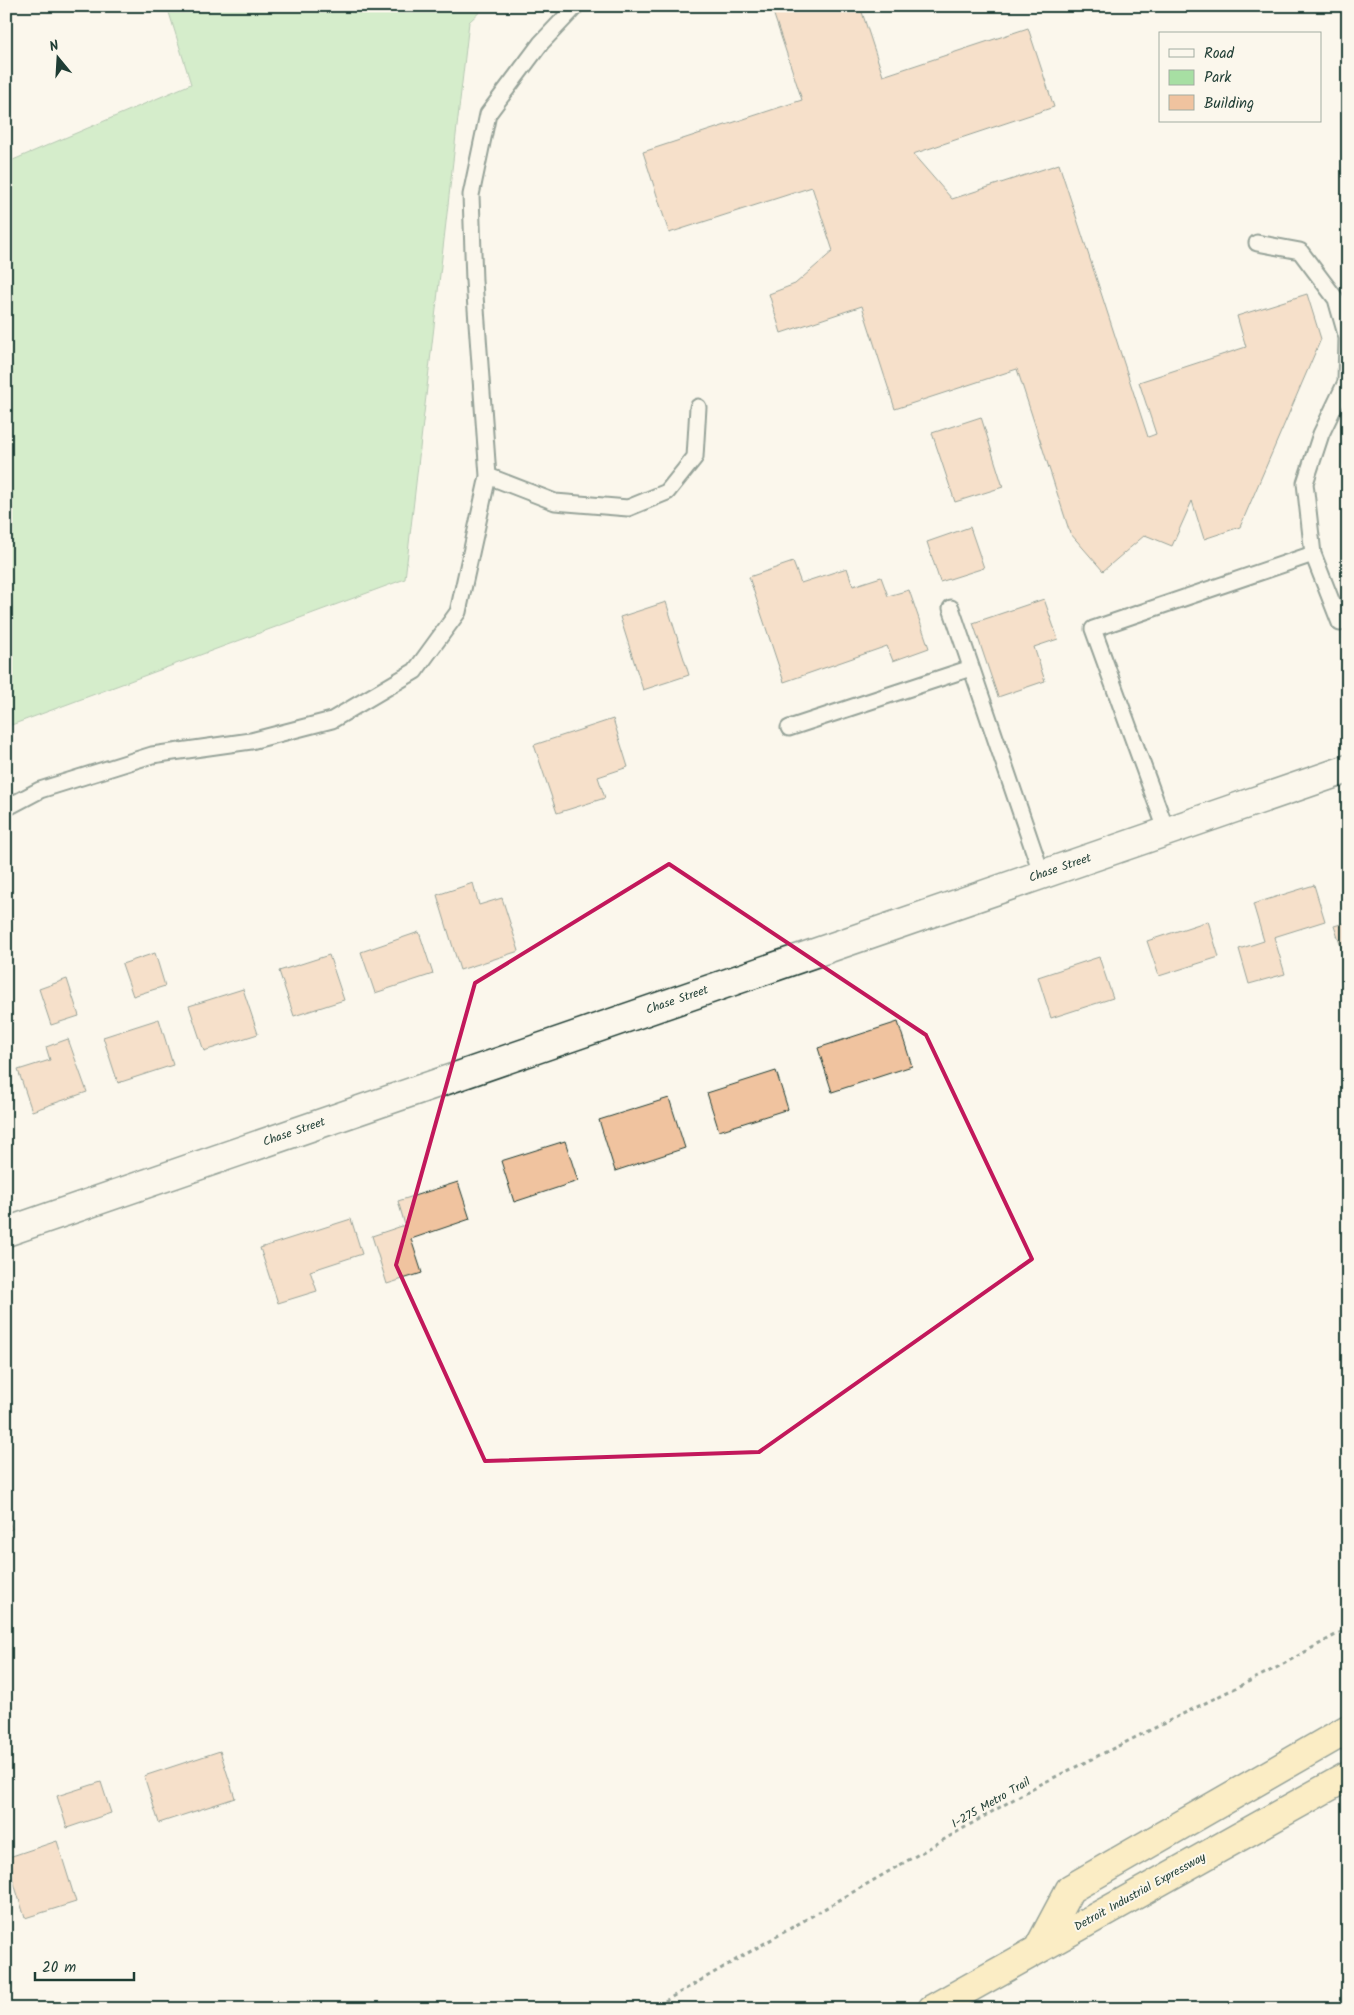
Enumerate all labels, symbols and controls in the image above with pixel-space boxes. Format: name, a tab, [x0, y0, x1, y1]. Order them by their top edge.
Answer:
north arrow	[32, 32, 82, 82]
legend	[1159, 32, 1322, 122]
text: N	[47, 35, 62, 58]
text: Road	[1204, 42, 1235, 66]
text: Park	[1204, 66, 1232, 90]
text: Building	[1204, 92, 1254, 116]
street label: Chase Street	[1026, 848, 1094, 888]
street label: Chase Street	[643, 980, 711, 1020]
street label: Chase Street	[260, 1112, 328, 1152]
street label: I-275 Metro Trail	[948, 1773, 1034, 1833]
street label: Detroit Industrial Expressway	[1071, 1848, 1210, 1936]
scale bar	[35, 1950, 134, 1982]
text: 20 m	[42, 1956, 76, 1980]

